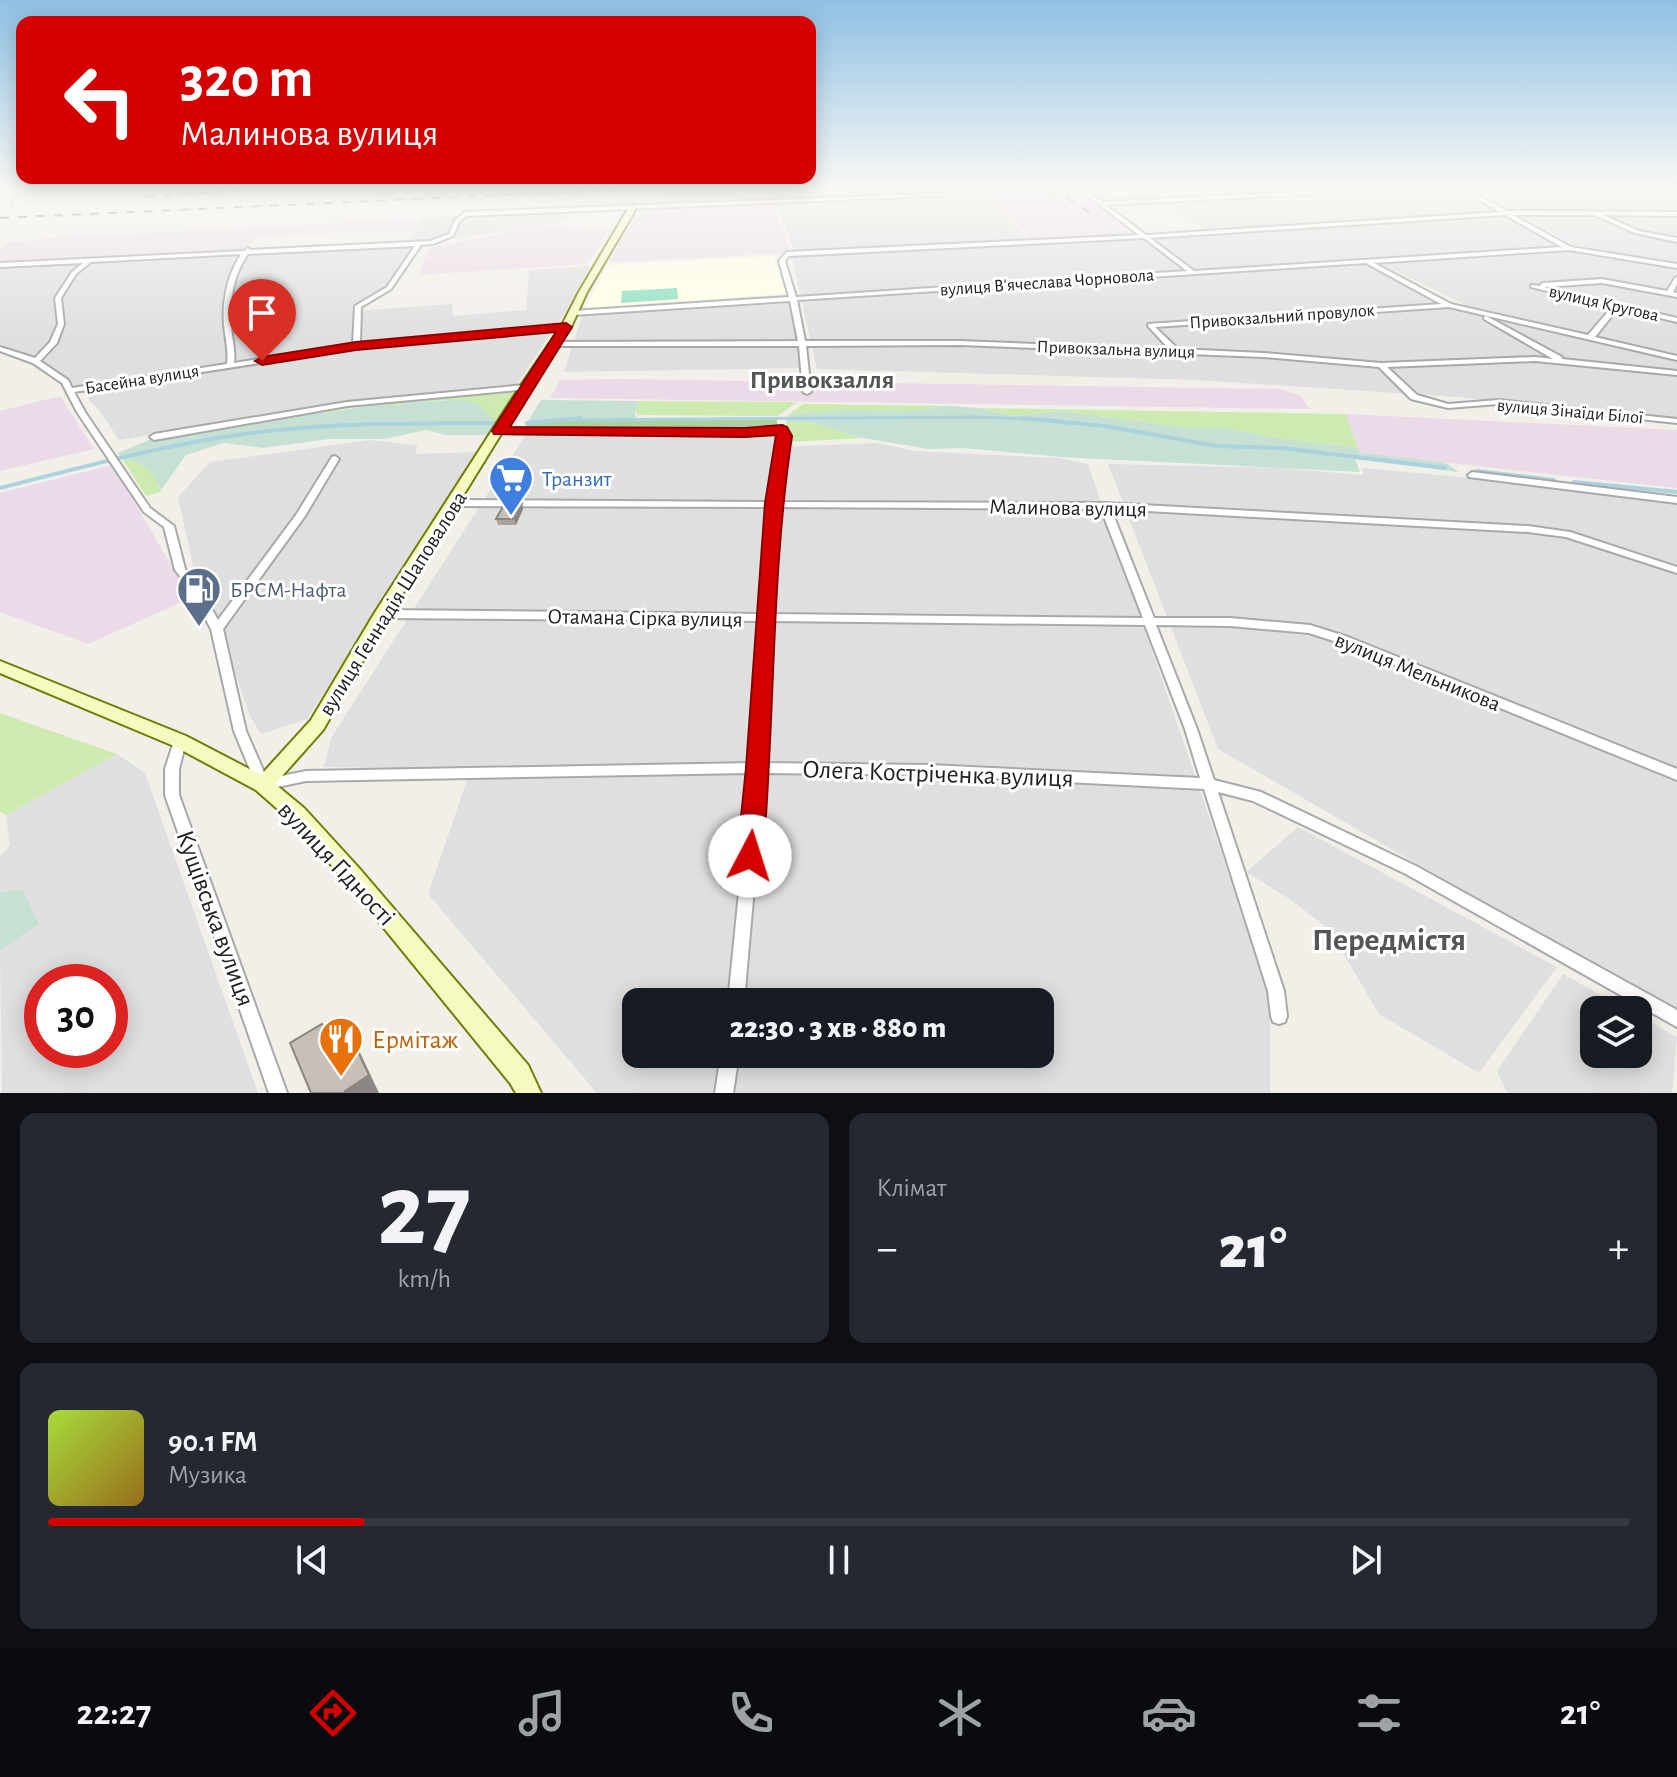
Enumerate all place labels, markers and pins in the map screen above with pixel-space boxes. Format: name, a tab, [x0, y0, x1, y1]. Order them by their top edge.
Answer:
pin	[228, 279, 296, 361]
supermarket icon: Транзит	[487, 454, 535, 517]
place label: Транзит	[542, 468, 613, 490]
fuel station icon: БРСМ-Нафта	[175, 565, 223, 628]
place label: БРСМ-Нафта	[230, 579, 346, 601]
restaurant icon: Ермітаж	[317, 1015, 365, 1078]
place label: Ермітаж	[372, 1027, 459, 1053]

